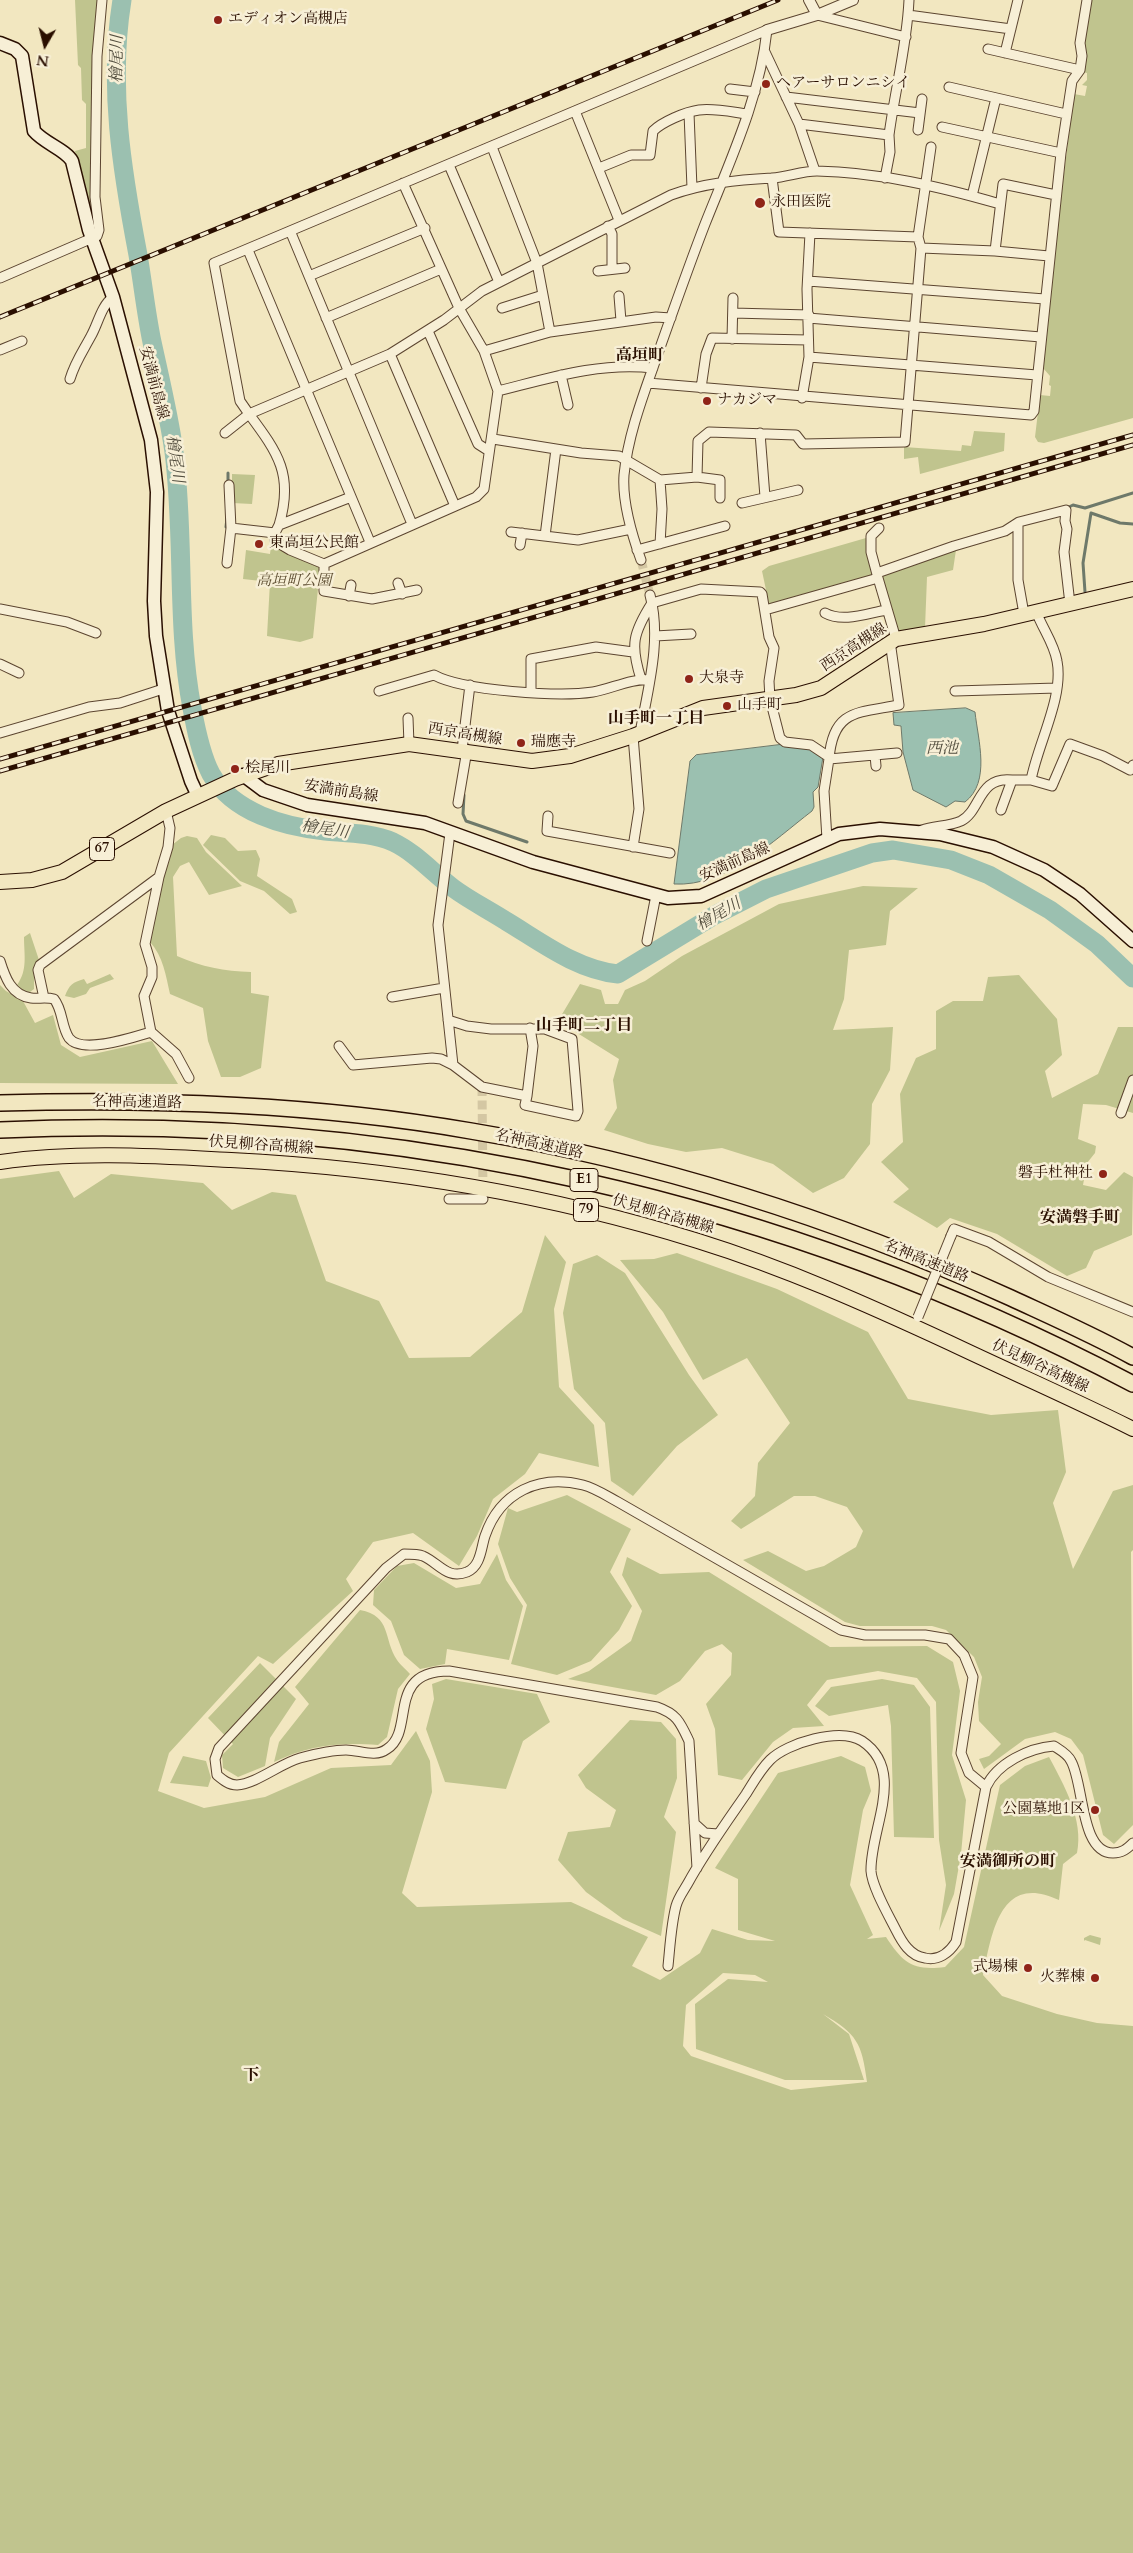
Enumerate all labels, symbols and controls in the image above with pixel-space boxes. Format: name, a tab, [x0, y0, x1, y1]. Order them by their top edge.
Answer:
place label: エディオン高槻店	[228, 11, 348, 29]
marker: エディオン高槻店	[212, 14, 224, 26]
north arrow	[20, 20, 70, 70]
water label: 檜尾川	[108, 35, 128, 83]
text: N	[36, 50, 50, 71]
place label: ヘアーサロンニシイ	[776, 75, 911, 93]
marker: ヘアーサロンニシイ	[760, 78, 772, 90]
place label: 永田医院	[771, 194, 831, 212]
marker: 永田医院	[753, 196, 767, 210]
street label: 安満前島線	[135, 344, 171, 422]
district label: 高垣町	[616, 346, 664, 366]
place label: ナカジマ	[717, 392, 777, 410]
marker: ナカジマ	[701, 395, 713, 407]
water label: 檜尾川	[161, 434, 187, 484]
place label: 東高垣公民館	[269, 535, 359, 553]
marker: 東高垣公民館	[253, 538, 265, 550]
park label: 高垣町公園	[257, 573, 331, 591]
street label: 西京高槻線	[818, 620, 890, 676]
place label: 大泉寺	[699, 670, 744, 688]
marker: 大泉寺	[683, 673, 695, 685]
place label: 山手町	[737, 697, 782, 715]
marker: 山手町	[721, 700, 733, 712]
district label: 山手町一丁目	[608, 709, 704, 729]
street label: 西京高槻線	[427, 720, 503, 750]
place label: 瑞應寺	[531, 734, 576, 752]
marker: 瑞應寺	[515, 737, 527, 749]
water label: 西池	[926, 739, 958, 759]
place label: 桧尾川	[245, 760, 290, 778]
marker: 桧尾川	[229, 763, 241, 775]
street label: 安満前島線	[303, 777, 379, 807]
water label: 檜尾川	[300, 817, 350, 843]
road number: 67	[90, 838, 114, 861]
street label: 安満前島線	[697, 840, 773, 886]
water label: 檜尾川	[693, 895, 745, 935]
district label: 山手町二丁目	[536, 1016, 632, 1036]
street label: 名神高速道路	[92, 1093, 182, 1113]
street label: 名神高速道路	[493, 1127, 585, 1163]
street label: 伏見柳谷高槻線	[208, 1133, 314, 1159]
place label: 磐手杜神社	[1018, 1165, 1093, 1183]
road number: E1	[570, 1168, 598, 1192]
marker: 磐手杜神社	[1097, 1168, 1109, 1180]
street label: 伏見柳谷高槻線	[610, 1192, 716, 1238]
road number: 79	[574, 1198, 598, 1222]
district label: 安満磐手町	[1040, 1208, 1120, 1228]
street label: 名神高速道路	[881, 1237, 971, 1287]
street label: 伏見柳谷高槻線	[989, 1337, 1091, 1397]
place label: 公園墓地1区	[1002, 1801, 1085, 1819]
marker: 公園墓地1区	[1089, 1804, 1101, 1816]
district label: 安満御所の町	[960, 1852, 1056, 1872]
place label: 式場棟	[973, 1959, 1018, 1977]
marker: 式場棟	[1022, 1962, 1034, 1974]
place label: 火葬棟	[1040, 1969, 1085, 1987]
marker: 火葬棟	[1089, 1972, 1101, 1984]
district label: 下	[243, 2066, 259, 2086]

